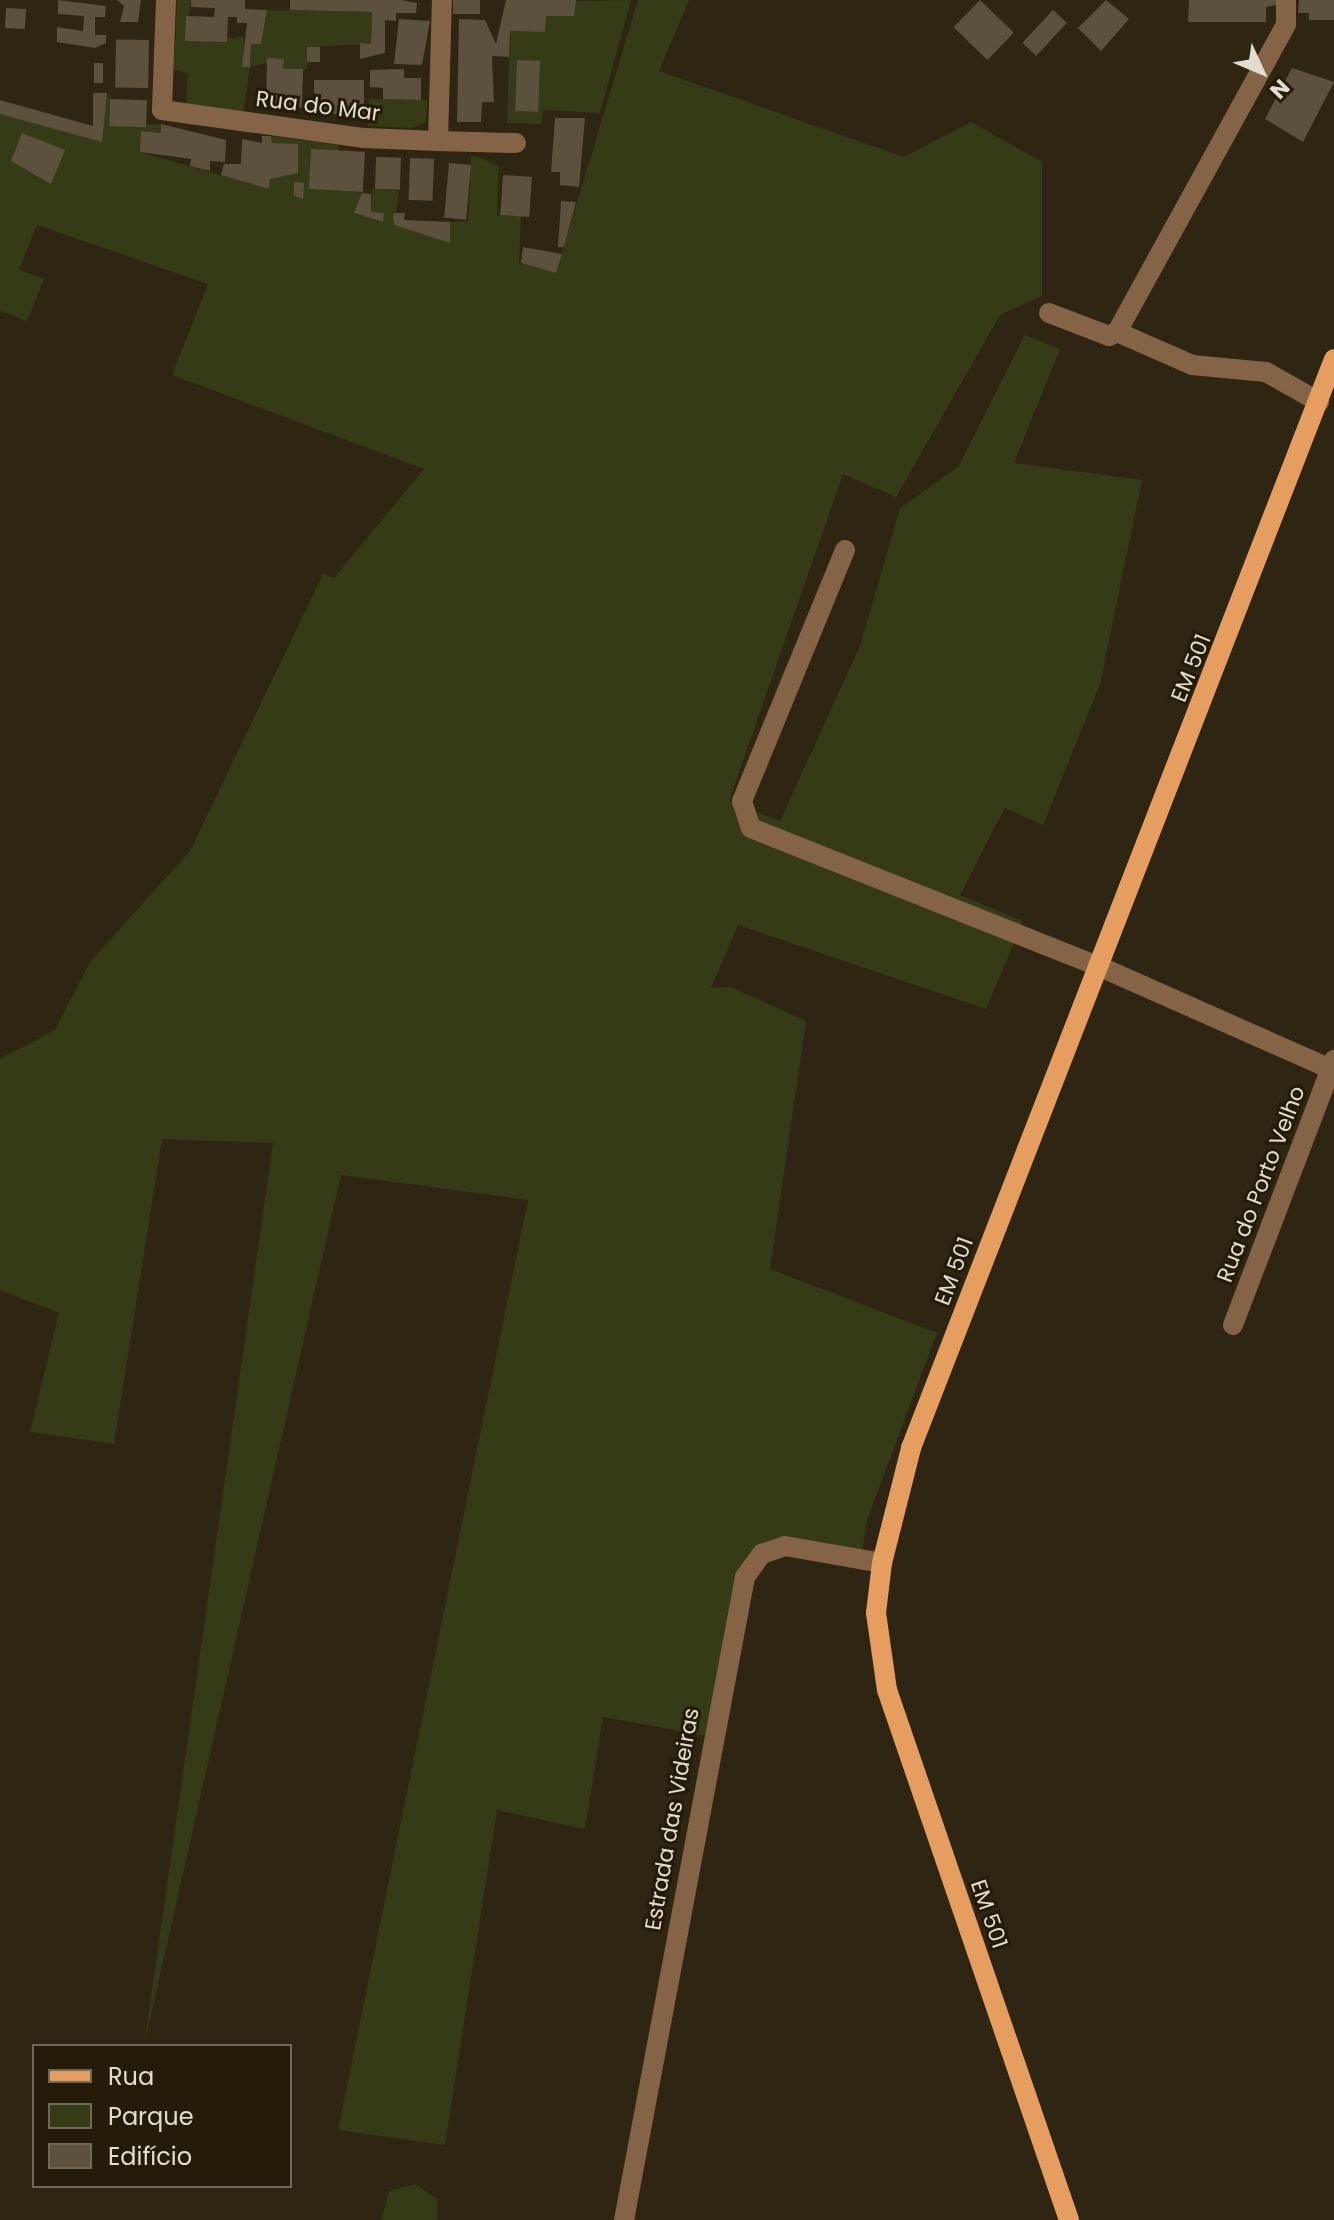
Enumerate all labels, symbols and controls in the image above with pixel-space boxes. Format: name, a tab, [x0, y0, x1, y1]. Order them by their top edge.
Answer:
north arrow	[1222, 32, 1302, 112]
text: N	[1263, 72, 1297, 106]
street label: Rua do Mar	[254, 85, 382, 127]
street label: EM 501	[1166, 630, 1216, 706]
street label: Rua do Porto Velho	[1211, 1082, 1311, 1286]
street label: EM 501	[929, 1233, 979, 1309]
street label: Estrada das Videiras	[639, 1706, 705, 1932]
street label: EM 501	[965, 1876, 1013, 1952]
legend	[32, 2044, 292, 2188]
text: Rua	[108, 2060, 154, 2093]
text: Parque	[108, 2100, 194, 2133]
text: Edifício	[108, 2140, 192, 2173]

